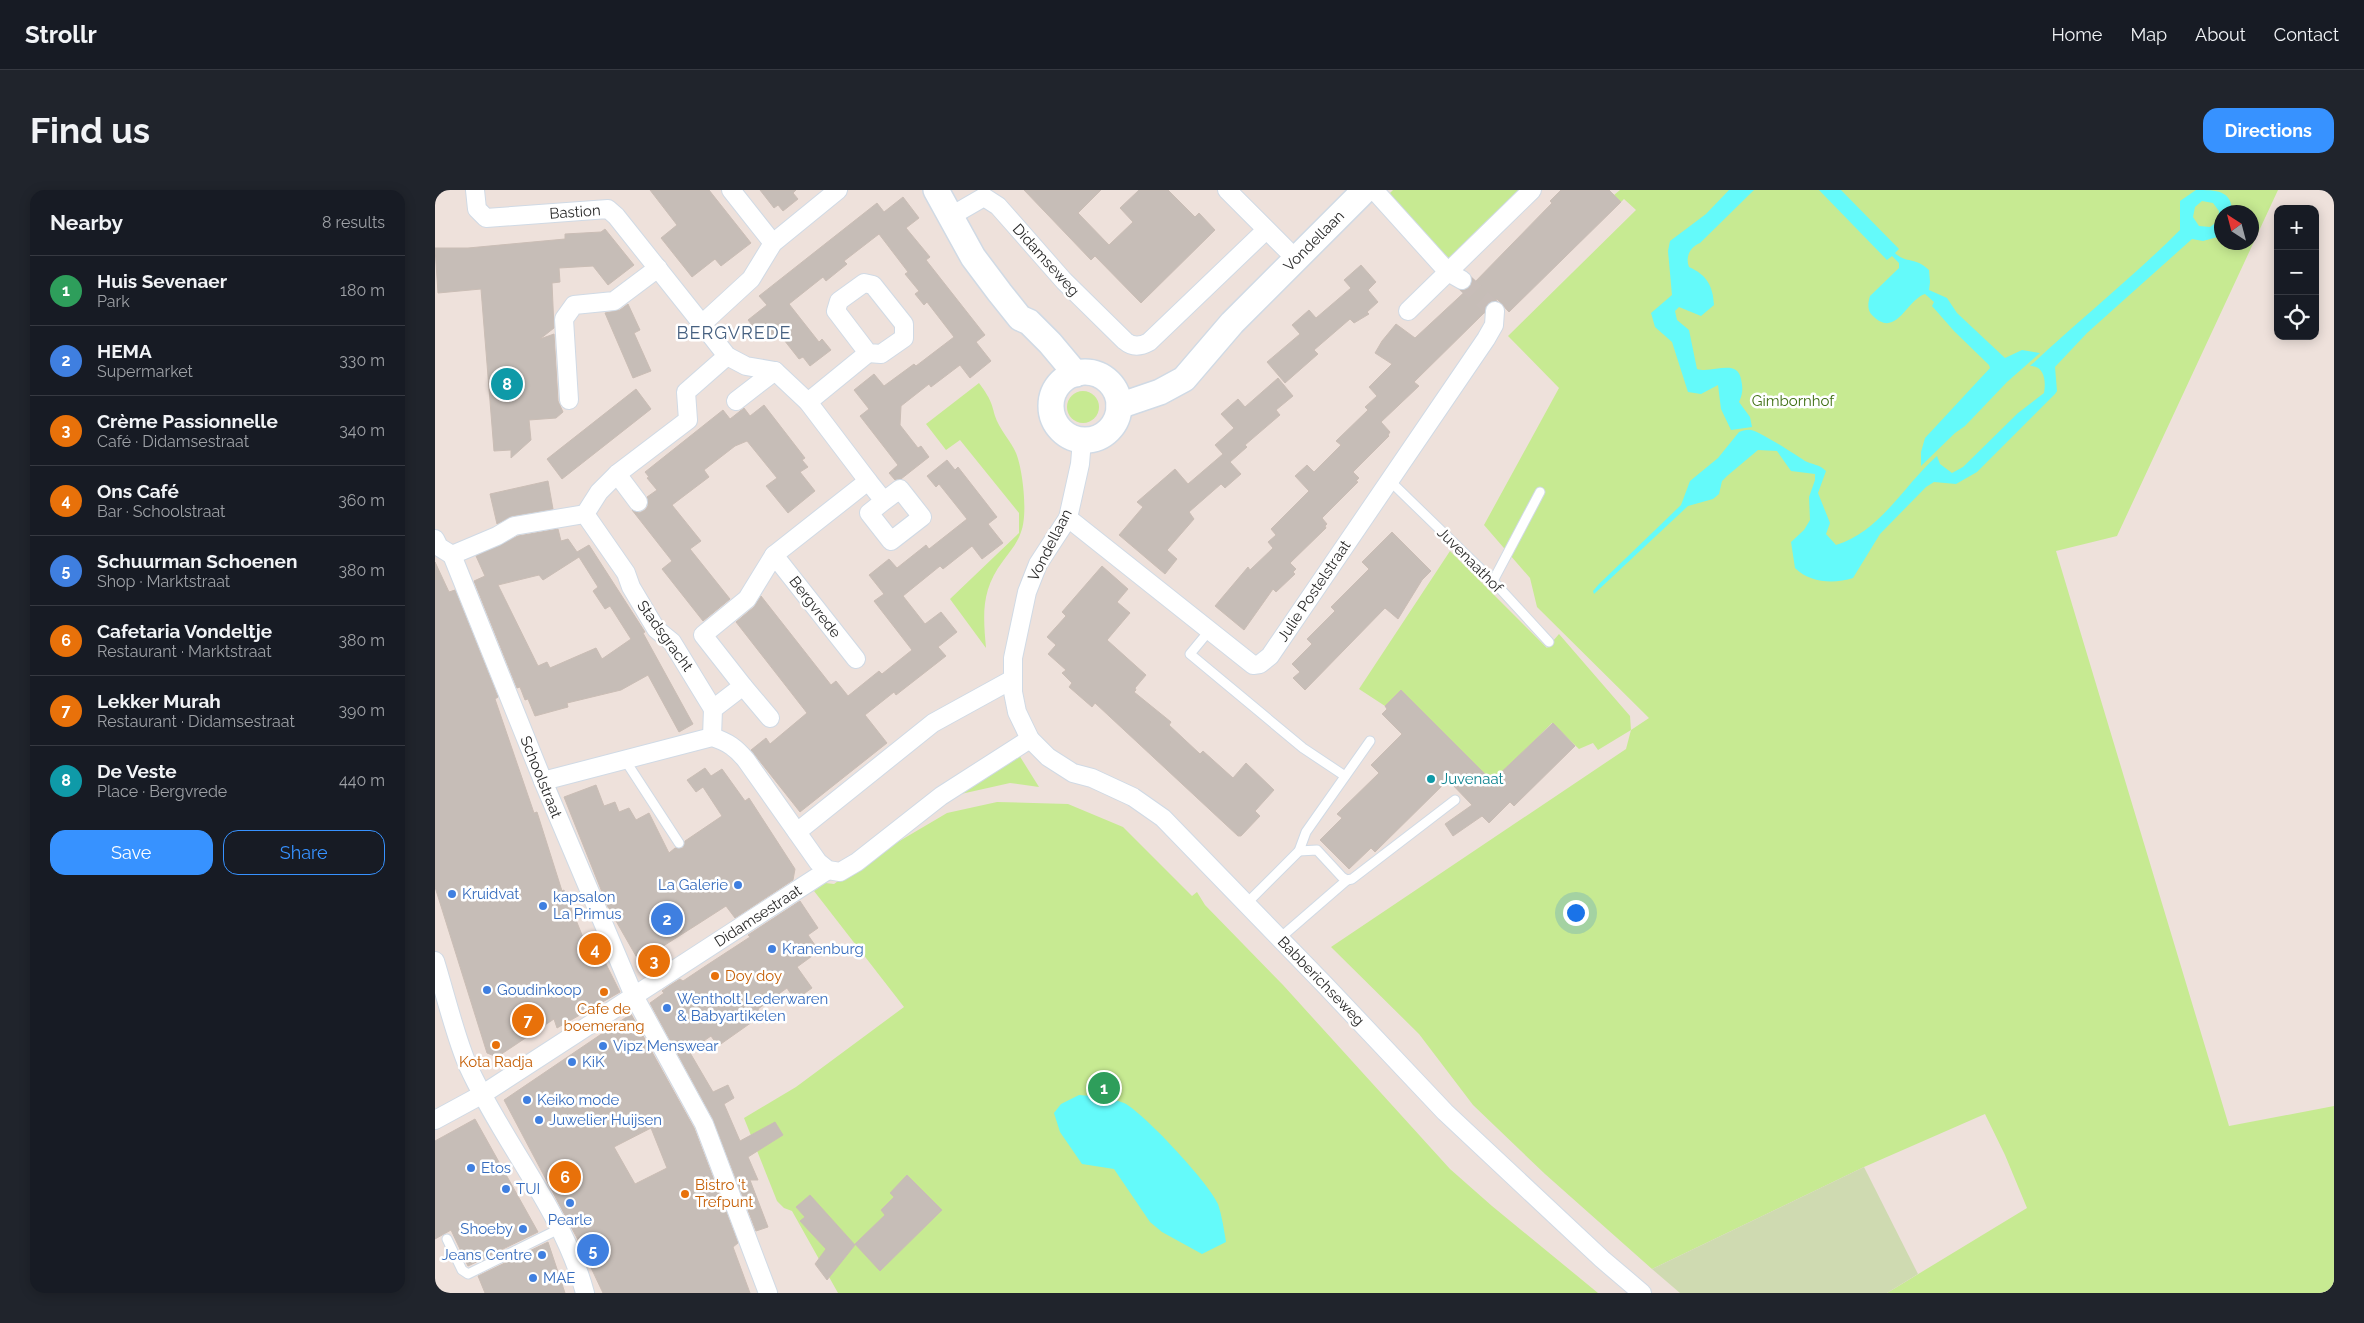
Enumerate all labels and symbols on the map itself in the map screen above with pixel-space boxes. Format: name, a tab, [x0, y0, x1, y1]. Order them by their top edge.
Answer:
street label: Bastion	[549, 201, 601, 223]
north arrow	[2214, 205, 2259, 250]
street label: Vondellaan	[1280, 207, 1348, 275]
street label: Didamseweg	[1009, 220, 1083, 300]
district label: BERGVREDE	[677, 322, 791, 343]
pin: 8	[491, 365, 523, 403]
park label: Gimbornhof	[1752, 392, 1835, 410]
street label: Vondellaan	[1024, 506, 1076, 584]
street label: Juvenaathof	[1434, 524, 1507, 597]
street label: Julie Postelstraat	[1274, 537, 1354, 645]
street label: Bergvrede	[785, 573, 845, 641]
street label: Stadsgracht	[633, 597, 697, 675]
street label: Schoolstraat	[516, 733, 566, 821]
place label: Juvenaat	[1441, 770, 1504, 788]
marker: Juvenaat	[1425, 773, 1437, 785]
place label: La Galerie	[658, 876, 728, 894]
marker: La Galerie	[732, 879, 744, 891]
street label: Didamsestraat	[711, 881, 805, 951]
place label: Kruidvat	[462, 885, 519, 903]
marker: Kruidvat	[446, 888, 458, 900]
place label: kapsalon La Primus	[553, 888, 622, 923]
marker: kapsalon La Primus	[537, 900, 549, 912]
pin: 2	[651, 900, 683, 938]
your location	[1563, 900, 1589, 926]
pin: 4	[579, 930, 611, 968]
street label: Babberichseweg	[1274, 933, 1368, 1029]
place label: Kranenburg	[782, 940, 864, 958]
pin: 3	[638, 942, 670, 980]
marker: Kranenburg	[766, 943, 778, 955]
place label: Doy doy	[725, 967, 782, 985]
marker: Doy doy	[709, 970, 721, 982]
place label: Goudinkoop	[497, 981, 582, 999]
marker: Goudinkoop	[481, 984, 493, 996]
marker: Cafe de boemerang	[598, 986, 610, 998]
place label: Wentholt Lederwaren & Babyartikelen	[677, 990, 828, 1025]
place label: Cafe de boemerang	[564, 1000, 645, 1035]
pin: 7	[512, 1001, 544, 1039]
marker: Wentholt Lederwaren & Babyartikelen	[661, 1002, 673, 1014]
place label: Vipz Menswear	[613, 1037, 719, 1055]
marker: Kota Radja	[490, 1039, 502, 1051]
marker: Vipz Menswear	[597, 1040, 609, 1052]
place label: Kota Radja	[459, 1053, 533, 1071]
place label: KiK	[582, 1053, 605, 1071]
marker: KiK	[566, 1056, 578, 1068]
pin: 1	[1088, 1069, 1120, 1107]
place label: Keiko mode	[537, 1091, 620, 1109]
marker: Keiko mode	[521, 1094, 533, 1106]
place label: Juwelier Huijsen	[549, 1111, 662, 1129]
marker: Juwelier Huijsen	[533, 1114, 545, 1126]
pin: 6	[549, 1158, 581, 1196]
place label: Etos	[481, 1159, 511, 1177]
marker: Etos	[465, 1162, 477, 1174]
place label: Bistro 't Trefpunt	[695, 1176, 753, 1211]
place label: TUI	[516, 1180, 540, 1198]
marker: TUI	[500, 1183, 512, 1195]
marker: Bistro 't Trefpunt	[679, 1188, 691, 1200]
marker: Pearle	[564, 1197, 576, 1209]
place label: Pearle	[548, 1211, 592, 1229]
place label: Shoeby	[460, 1220, 513, 1238]
marker: Shoeby	[517, 1223, 529, 1235]
pin: 5	[577, 1231, 609, 1269]
place label: Jeans Centre	[442, 1246, 532, 1264]
marker: Jeans Centre	[536, 1249, 548, 1261]
place label: MAE	[543, 1269, 575, 1287]
marker: MAE	[527, 1272, 539, 1284]

